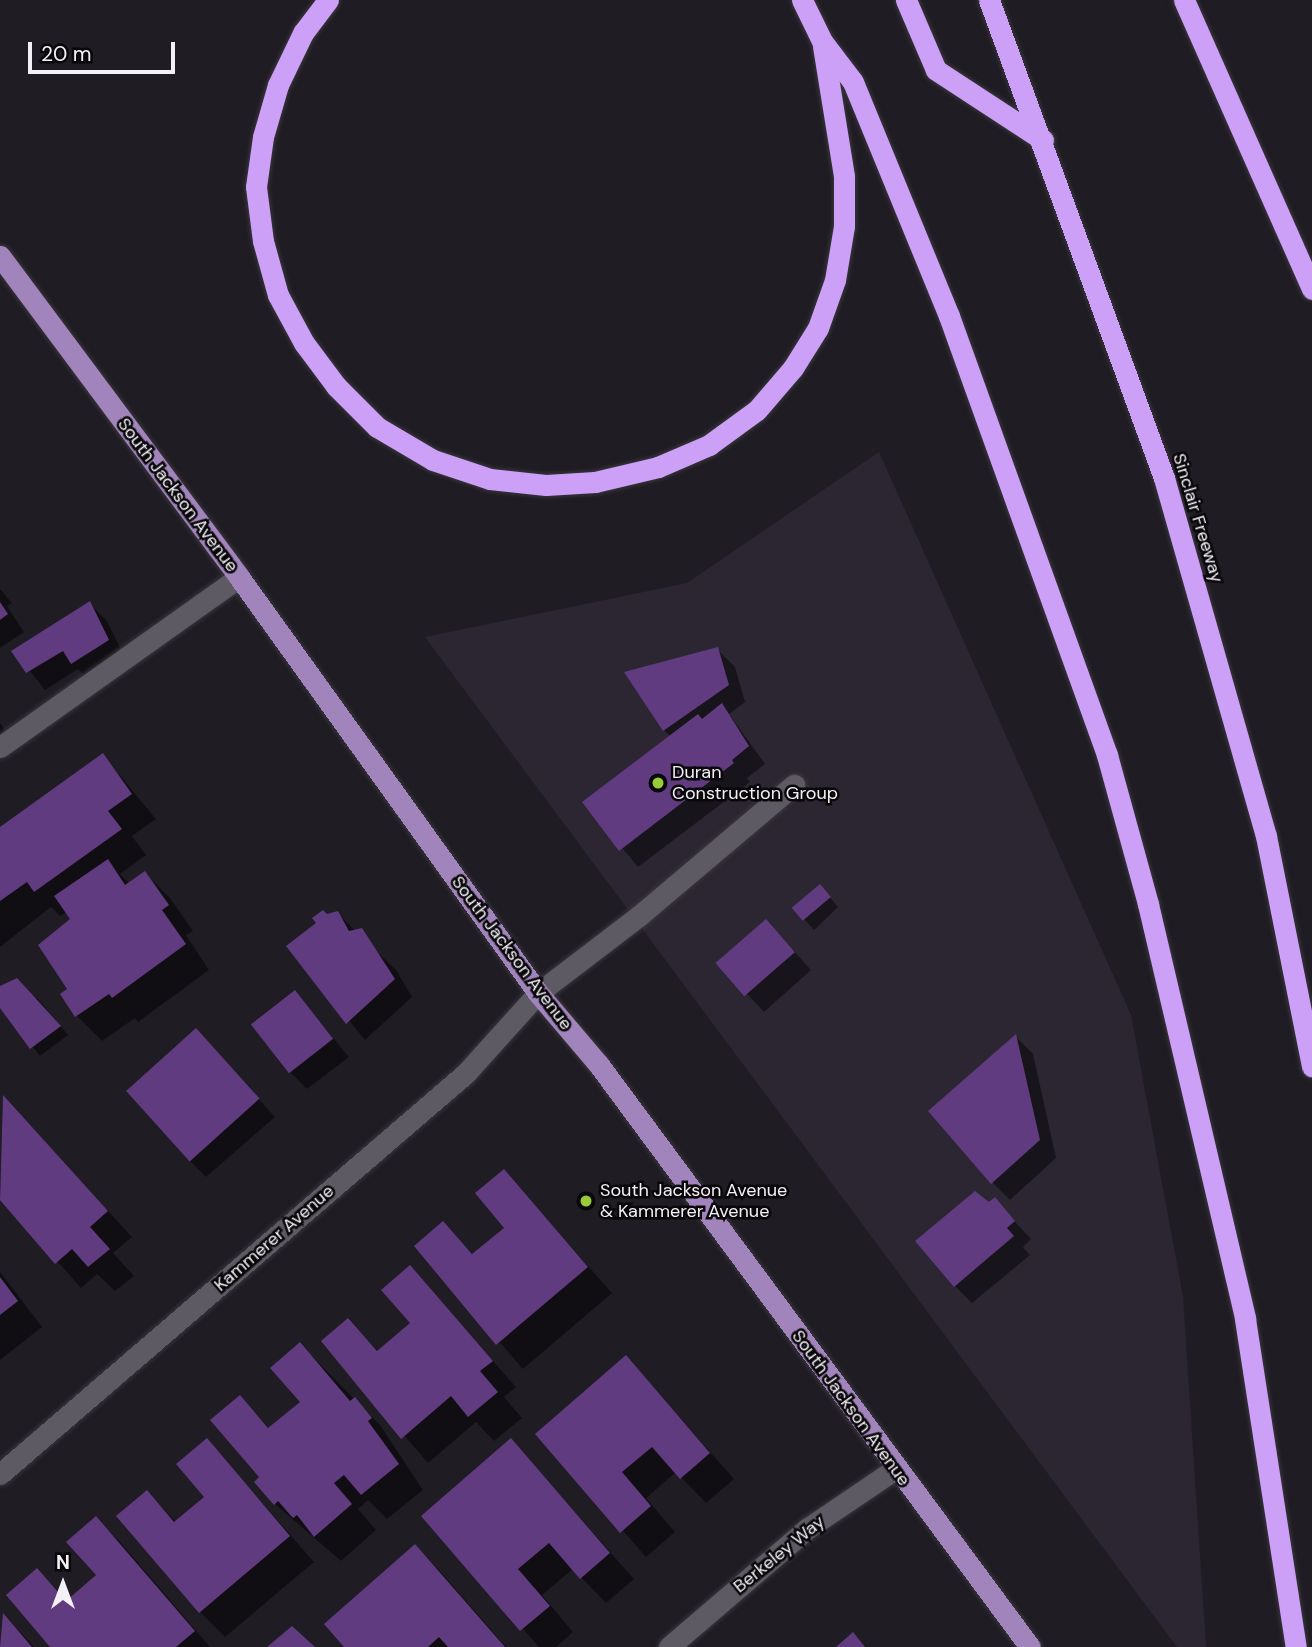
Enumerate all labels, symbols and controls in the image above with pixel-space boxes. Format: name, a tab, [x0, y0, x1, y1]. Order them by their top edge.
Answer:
scale bar	[32, 28, 178, 72]
text: 20 m	[41, 40, 92, 68]
street label: South Jackson Avenue	[113, 414, 243, 576]
street label: Sinclair Freeway	[1168, 451, 1228, 585]
place label: Duran Construction Group	[672, 762, 838, 804]
marker: Duran Construction Group	[650, 775, 666, 791]
street label: South Jackson Avenue	[447, 872, 577, 1034]
street label: Kammerer Avenue	[210, 1180, 338, 1296]
place label: South Jackson Avenue & Kammerer Avenue	[600, 1180, 787, 1222]
marker: South Jackson Avenue & Kammerer Avenue	[578, 1193, 594, 1209]
street label: South Jackson Avenue	[787, 1326, 915, 1490]
street label: Berkeley Way	[729, 1511, 829, 1597]
north arrow	[28, 1549, 98, 1619]
text: N	[56, 1550, 70, 1575]

